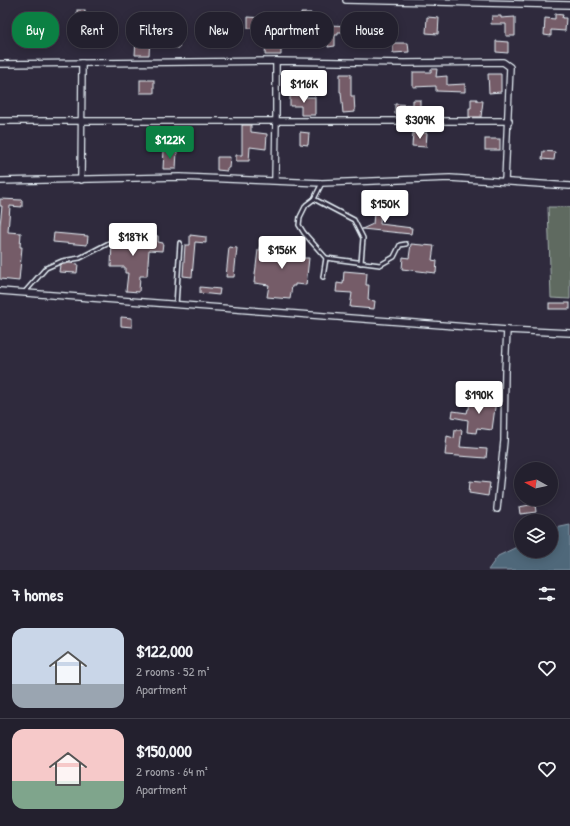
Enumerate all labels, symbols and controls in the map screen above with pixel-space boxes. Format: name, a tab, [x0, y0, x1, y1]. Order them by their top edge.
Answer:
chip: Buy	[12, 12, 59, 48]
chip: Rent	[67, 12, 118, 48]
chip: Filters	[126, 12, 187, 48]
chip: New	[195, 12, 243, 48]
chip: Apartment	[251, 12, 333, 48]
chip: House	[341, 12, 398, 48]
pin: $116K	[276, 70, 332, 104]
text: $116K	[290, 74, 318, 92]
pin: $309K	[392, 106, 448, 140]
text: $309K	[405, 110, 435, 128]
pin: $122K	[142, 126, 198, 160]
text: $122K	[155, 130, 185, 148]
pin: $150K	[357, 190, 413, 224]
text: $150K	[370, 194, 400, 212]
pin: $187K	[105, 223, 161, 257]
text: $187K	[118, 227, 148, 245]
pin: $156K	[254, 236, 310, 270]
text: $156K	[268, 240, 296, 258]
pin: $190K	[451, 381, 507, 415]
text: $190K	[465, 385, 493, 403]
north arrow	[514, 462, 558, 506]
map controls	[514, 462, 558, 558]
button: layers	[514, 514, 558, 558]
text: 7 homes	[12, 583, 63, 606]
icon: filters	[536, 583, 558, 605]
text: $122,000	[136, 639, 193, 662]
icon: home	[44, 644, 92, 692]
icon: heart	[536, 657, 558, 679]
text: 2 rooms · 52 m²	[136, 662, 209, 680]
text: Apartment	[136, 680, 187, 698]
text: $150,000	[136, 739, 192, 762]
icon: home	[44, 745, 92, 793]
icon: heart	[536, 758, 558, 780]
text: 2 rooms · 64 m²	[136, 762, 208, 780]
text: Apartment	[136, 780, 187, 798]

